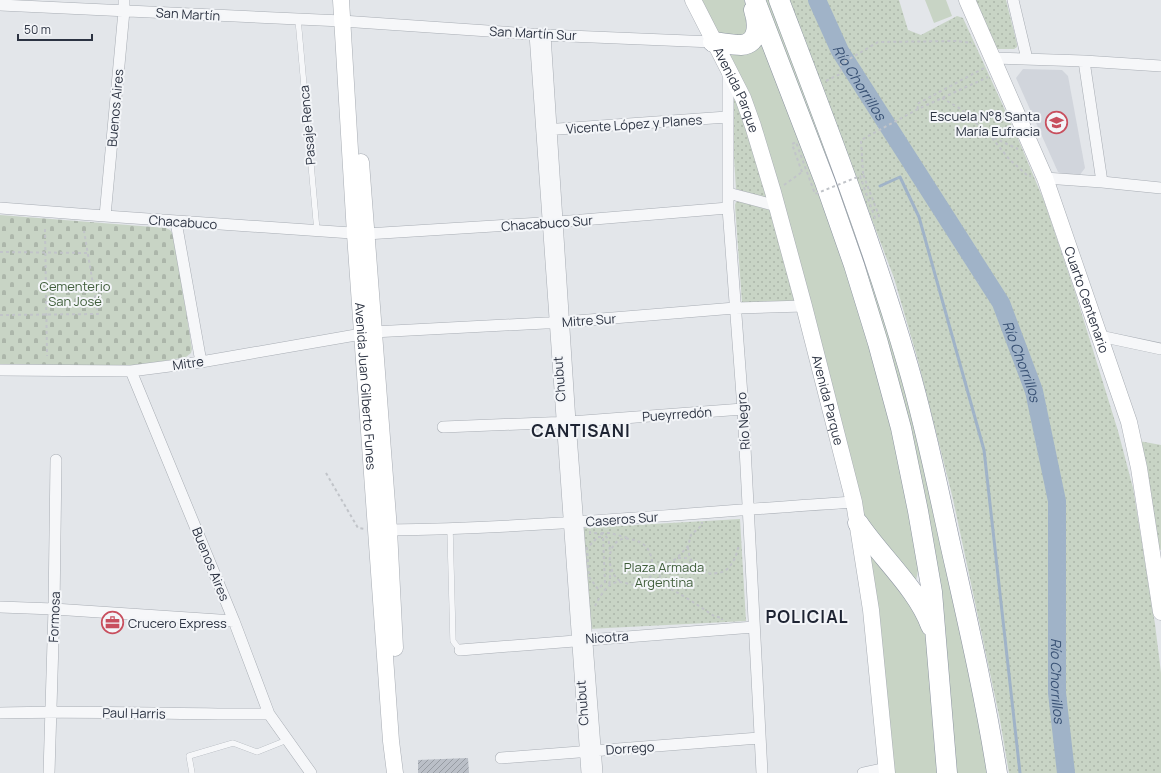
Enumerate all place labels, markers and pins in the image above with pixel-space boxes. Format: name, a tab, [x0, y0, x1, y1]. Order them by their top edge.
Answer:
place label: Escuela N°8 Santa María Eufracia	[930, 107, 1040, 140]
school or university icon: Escuela N°8 Santa María Eufracia	[1043, 110, 1069, 136]
office icon: Crucero Express	[100, 610, 126, 636]
place label: Crucero Express	[128, 614, 227, 632]

